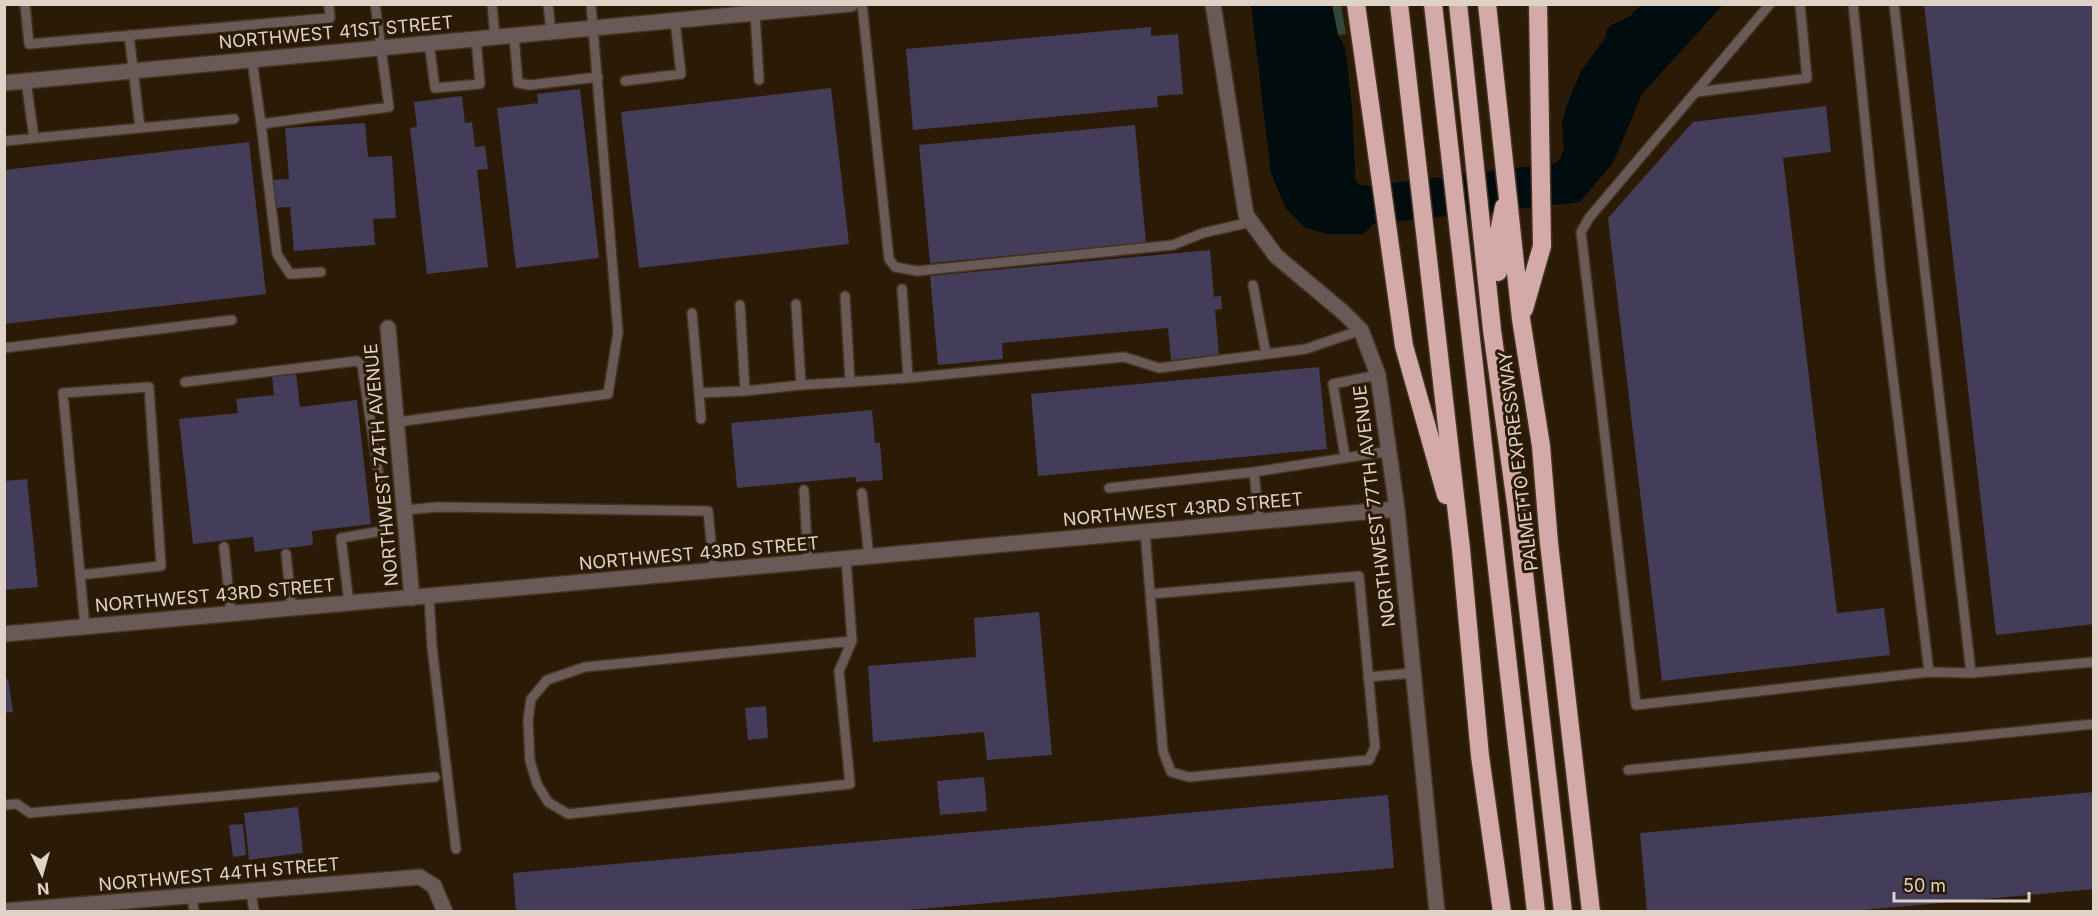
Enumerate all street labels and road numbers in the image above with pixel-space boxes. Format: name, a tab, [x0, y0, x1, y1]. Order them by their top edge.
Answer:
street label: NORTHWEST 41ST STREET	[218, 11, 454, 53]
street label: NORTHWEST 74TH AVENUE	[360, 343, 402, 587]
street label: PALMETTO EXPRESSWAY	[1494, 350, 1542, 572]
street label: NORTHWEST 77TH AVENUE	[1349, 384, 1399, 628]
street label: NORTHWEST 43RD STREET	[1062, 488, 1304, 530]
street label: NORTHWEST 43RD STREET	[578, 532, 820, 574]
street label: NORTHWEST 43RD STREET	[94, 574, 336, 616]
street label: NORTHWEST 44TH STREET	[98, 853, 340, 895]

